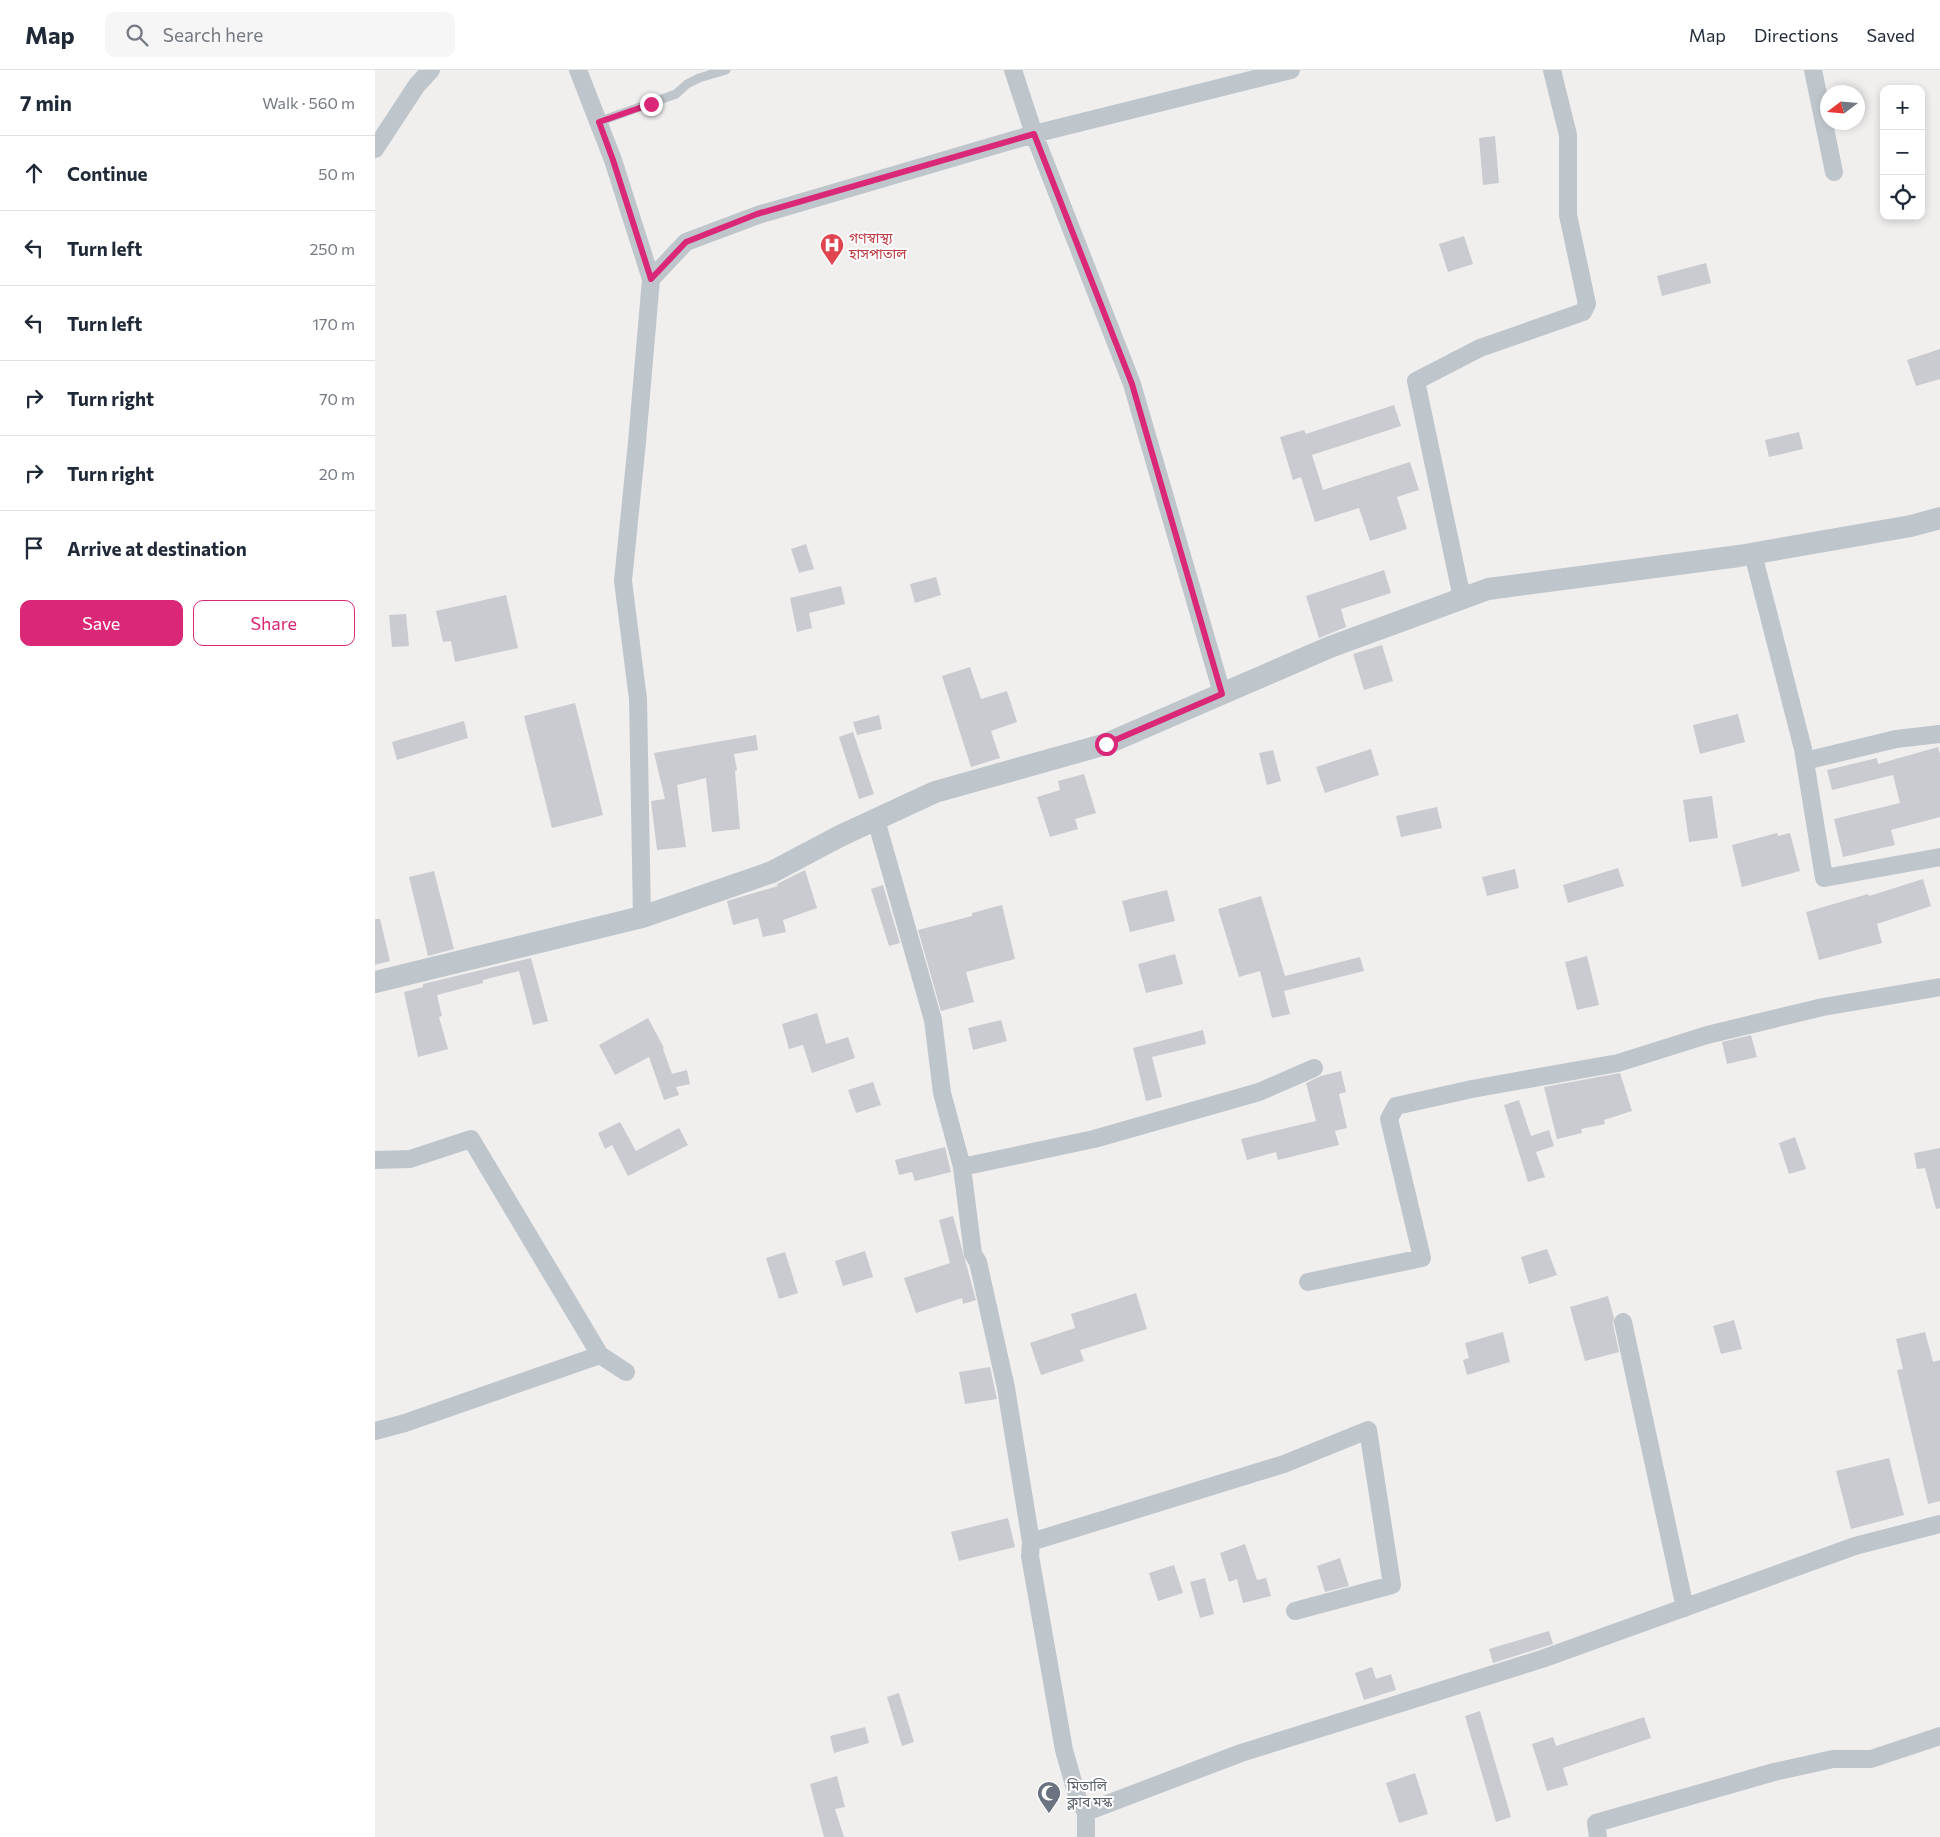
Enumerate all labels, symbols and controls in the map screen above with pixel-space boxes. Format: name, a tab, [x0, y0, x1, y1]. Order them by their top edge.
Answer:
search box	[105, 12, 455, 57]
text: Map	[25, 20, 75, 49]
icon: search	[123, 21, 151, 49]
text: Search here	[163, 23, 263, 46]
text: Map	[1689, 24, 1726, 46]
text: Directions	[1754, 24, 1838, 46]
text: Saved	[1866, 24, 1915, 46]
north arrow	[1820, 85, 1865, 130]
map controls	[1880, 85, 1925, 220]
button: +	[1880, 85, 1925, 130]
text: 7 min	[20, 90, 72, 115]
text: Walk · 560 m	[262, 93, 355, 112]
route end	[640, 93, 663, 116]
button: −	[1880, 130, 1925, 175]
icon: ahead	[20, 159, 48, 187]
text: Continue	[67, 162, 147, 185]
text: 50 m	[318, 164, 355, 183]
button: locate	[1880, 175, 1925, 220]
place label: গণস্বাস্থ্য হাসপাতাল	[848, 229, 907, 262]
hospital icon: গণস্বাস্থ্য হাসপাতাল	[819, 232, 845, 266]
icon: left	[20, 234, 48, 262]
text: Turn left	[67, 237, 142, 260]
text: 250 m	[309, 239, 355, 258]
icon: left	[20, 309, 48, 337]
text: Turn left	[67, 312, 142, 335]
text: 170 m	[312, 314, 355, 333]
icon: right	[20, 384, 48, 412]
text: Turn right	[67, 387, 154, 410]
text: 70 m	[319, 389, 355, 408]
icon: right	[20, 459, 48, 487]
text: Turn right	[67, 462, 154, 485]
text: 20 m	[319, 464, 355, 483]
icon: arrive	[20, 534, 48, 562]
text: Arrive at destination	[67, 537, 247, 560]
button: Save	[20, 600, 183, 646]
button: Share	[193, 600, 355, 646]
route start	[1095, 733, 1118, 756]
place label: মিতালি ক্লাব মস্ক	[1066, 1777, 1112, 1810]
mosque icon: মিতালি ক্লাব মস্ক	[1036, 1780, 1062, 1814]

